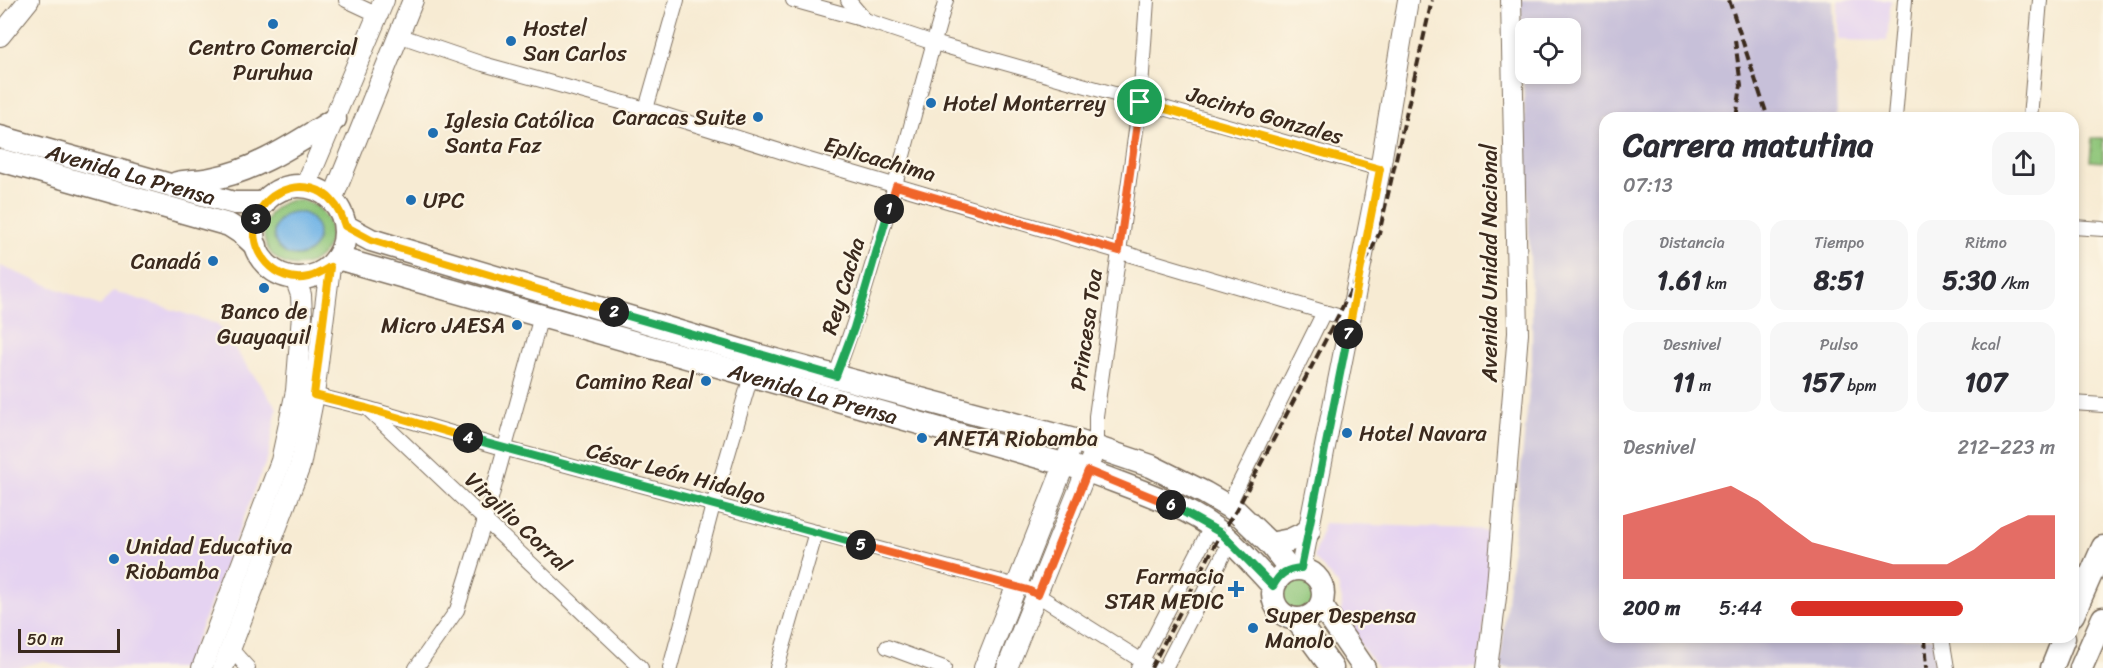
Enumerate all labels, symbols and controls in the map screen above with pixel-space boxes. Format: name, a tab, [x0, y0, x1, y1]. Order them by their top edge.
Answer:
place label: Hostel San Carlos	[523, 9, 627, 73]
marker: Centro Comercial Puruhua	[266, 17, 280, 31]
map controls	[1515, 18, 1581, 84]
button: locate	[1515, 18, 1581, 84]
place label: Centro Comercial Puruhua	[189, 28, 358, 92]
marker: Hostel San Carlos	[504, 34, 518, 48]
street label: Jacinto Gonzales	[1181, 74, 1349, 156]
pin	[1114, 76, 1165, 127]
place label: Hotel Monterrey	[943, 84, 1107, 123]
icon: arrive	[1123, 85, 1156, 118]
marker: Hotel Monterrey	[924, 96, 938, 110]
place label: Caracas Suite	[613, 98, 746, 137]
place label: Iglesia Católica Santa Faz	[444, 101, 594, 165]
marker: Caracas Suite	[751, 110, 765, 124]
text: Carrera matutina	[1623, 116, 1874, 174]
street label: Eplicachima	[819, 124, 941, 194]
marker: Iglesia Católica Santa Faz	[426, 126, 440, 140]
street label: Avenida La Prensa	[41, 131, 220, 216]
button: share	[1992, 132, 2055, 195]
street label: Avenida Unidad Nacional	[1470, 143, 1509, 383]
text: 07:13	[1623, 168, 1673, 203]
place label: UPC	[423, 181, 465, 220]
marker: UPC	[404, 193, 418, 207]
pin: 1	[874, 194, 904, 224]
text: 1	[886, 194, 892, 223]
pin: 3	[241, 204, 271, 234]
text: 3	[252, 204, 260, 233]
text: Distancia	[1659, 228, 1725, 257]
text: Tiempo	[1814, 228, 1864, 257]
text: Ritmo	[1965, 228, 2007, 257]
street label: Rey Cacha	[810, 232, 876, 340]
place label: Canadá	[131, 242, 201, 281]
marker: Canadá	[206, 254, 220, 268]
text: 1.61	[1657, 257, 1702, 303]
text: 8:51	[1814, 257, 1864, 303]
text: 5:30	[1942, 257, 1997, 303]
street label: Princesa Toa	[1058, 266, 1114, 393]
text: km	[1702, 269, 1727, 298]
text: /km	[1997, 269, 2030, 298]
marker: Banco de Guayaquil	[257, 281, 271, 295]
place label: Banco de Guayaquil	[217, 292, 312, 356]
pin: 2	[599, 297, 629, 327]
text: 2	[609, 297, 619, 326]
place label: Micro JAESA	[381, 306, 505, 345]
marker: Micro JAESA	[510, 318, 524, 332]
pin: 7	[1333, 319, 1363, 349]
text: 7	[1343, 319, 1353, 348]
text: Desnivel	[1663, 330, 1721, 359]
text: Pulso	[1820, 330, 1858, 359]
text: kcal	[1971, 330, 2001, 359]
street label: Avenida La Prensa	[723, 350, 902, 436]
text: 11	[1673, 359, 1695, 405]
text: 157	[1801, 359, 1843, 405]
text: 107	[1965, 359, 2007, 405]
place label: Camino Real	[576, 362, 695, 401]
text: m	[1695, 371, 1711, 400]
text: bpm	[1843, 371, 1877, 400]
marker: Camino Real	[699, 374, 713, 388]
place label: Hotel Navara	[1359, 414, 1487, 453]
place label: ANETA Riobamba	[933, 419, 1098, 458]
pin: 4	[453, 423, 483, 453]
text: 4	[463, 423, 473, 452]
marker: Hotel Navara	[1340, 426, 1354, 440]
street label: César León Hidalgo	[582, 430, 770, 516]
text: Desnivel	[1623, 430, 1695, 465]
text: 212–223 m	[1957, 430, 2055, 465]
marker: ANETA Riobamba	[915, 431, 929, 445]
street label: Virgilio Corral	[455, 462, 581, 583]
pin: 6	[1156, 490, 1186, 520]
text: 6	[1166, 490, 1176, 519]
place label: Unidad Educativa Riobamba	[126, 527, 292, 591]
pin: 5	[846, 530, 876, 560]
text: 5	[856, 530, 866, 559]
marker: Unidad Educativa Riobamba	[107, 552, 121, 566]
place label: Farmacia STAR MEDIC	[1105, 557, 1224, 621]
marker: Farmacia STAR MEDIC	[1229, 582, 1243, 596]
text: 200 m	[1623, 591, 1680, 626]
text: 5:44	[1719, 591, 1762, 626]
place label: Super Despensa Manolo	[1265, 596, 1417, 660]
marker: Super Despensa Manolo	[1246, 621, 1260, 635]
text: 50 m	[27, 625, 63, 654]
scale bar	[18, 626, 120, 654]

